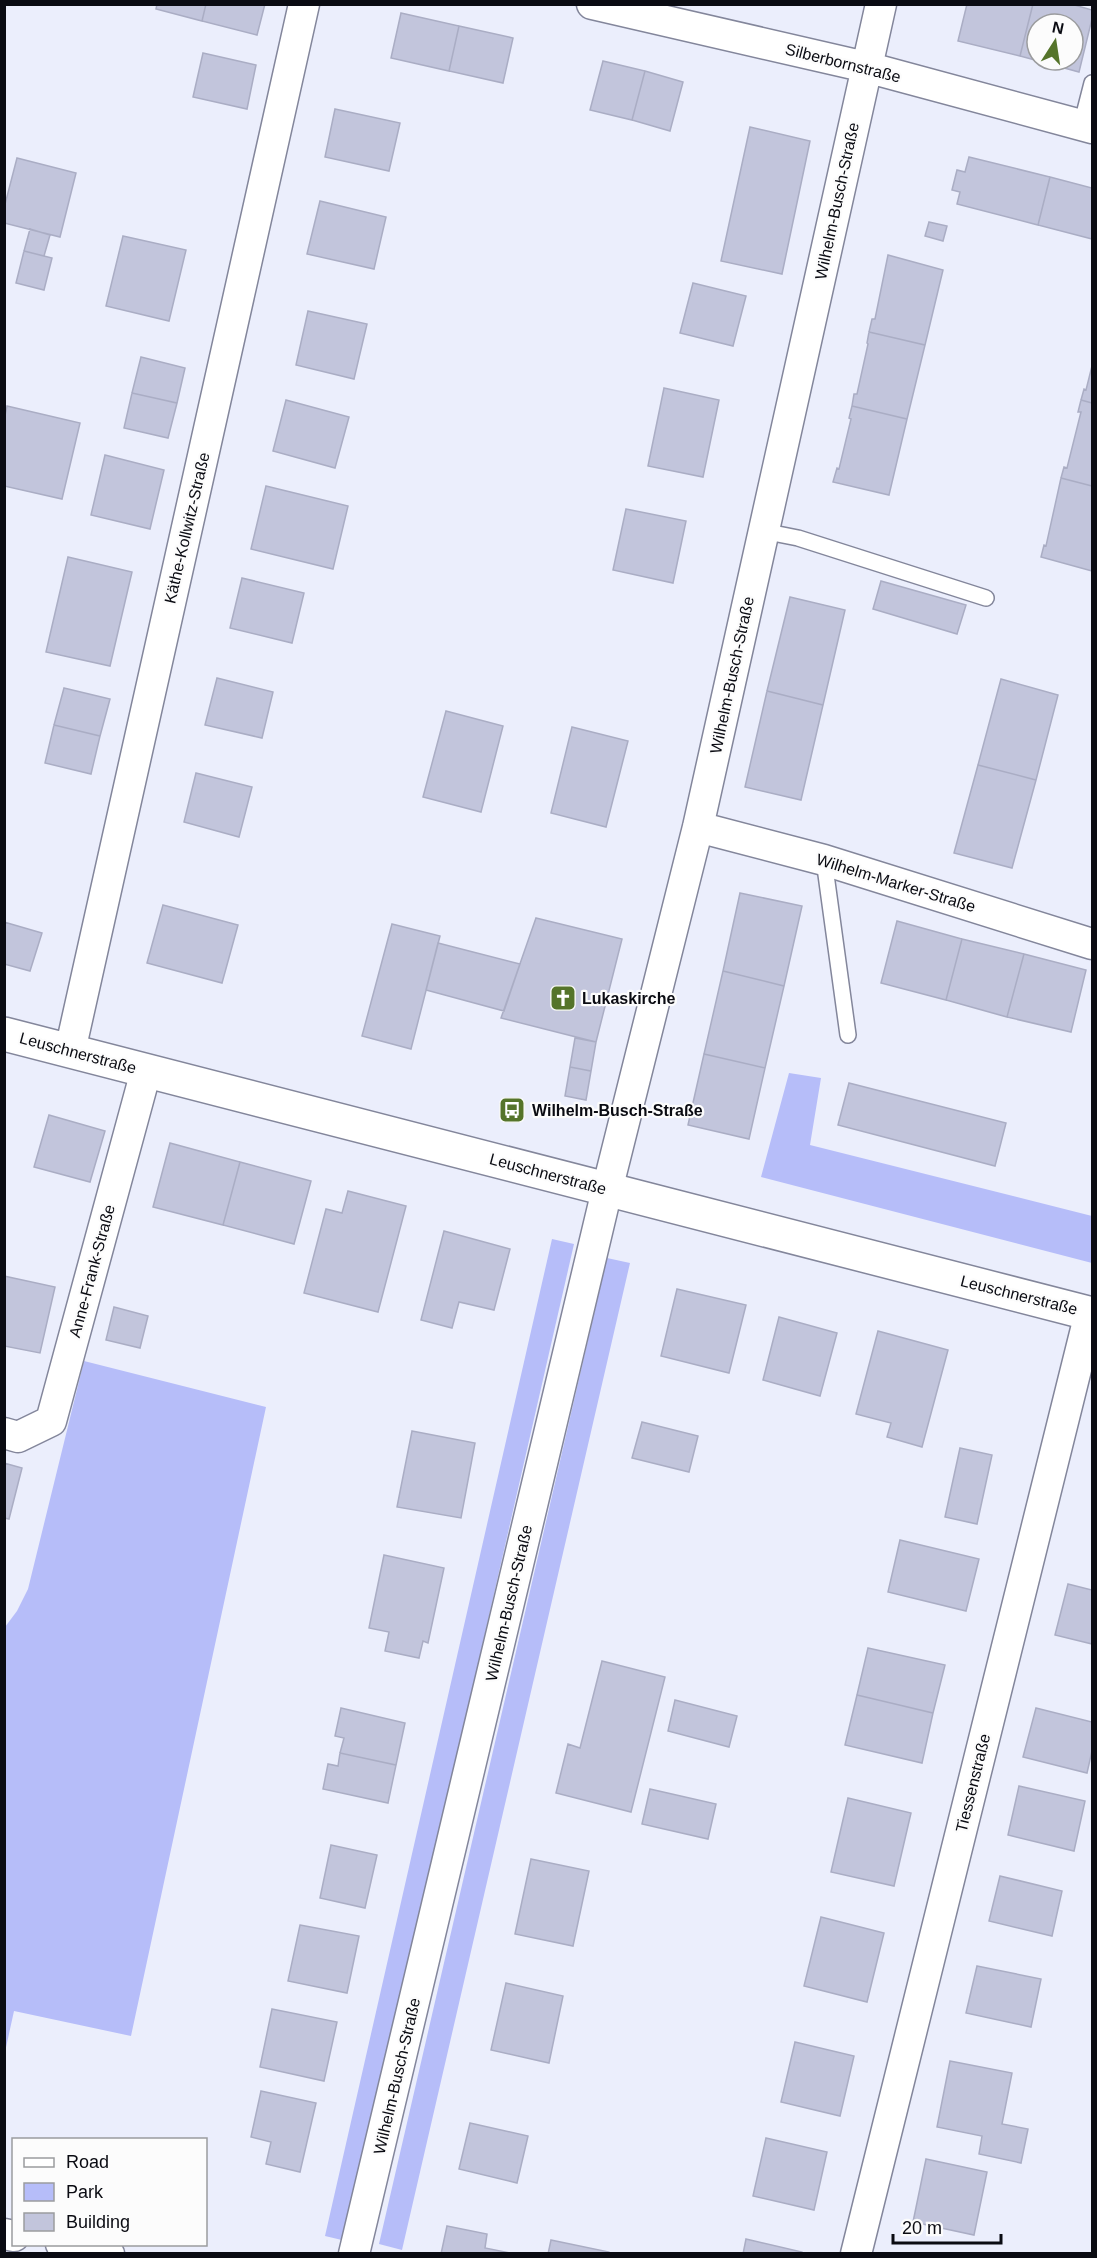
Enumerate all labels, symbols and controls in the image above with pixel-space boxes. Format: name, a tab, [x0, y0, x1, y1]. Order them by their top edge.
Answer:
north arrow	[1025, 12, 1085, 72]
text: N	[1051, 18, 1065, 37]
street label: Silberbornstraße	[784, 40, 903, 86]
street label: Wilhelm-Busch-Straße	[812, 121, 862, 281]
street label: Käthe-Kollwitz-Straße	[161, 451, 213, 605]
street label: Wilhelm-Busch-Straße	[707, 595, 757, 755]
street label: Wilhelm-Marker-Straße	[814, 851, 978, 915]
church icon: Lukaskirche	[548, 983, 578, 1013]
place label: Lukaskirche	[582, 990, 675, 1007]
street label: Leuschnerstraße	[18, 1029, 138, 1077]
bus stop icon: Wilhelm-Busch-Straße	[497, 1095, 527, 1125]
place label: Wilhelm-Busch-Straße	[532, 1102, 703, 1119]
street label: Leuschnerstraße	[488, 1150, 608, 1198]
street label: Anne-Frank-Straße	[66, 1203, 118, 1339]
street label: Leuschnerstraße	[959, 1272, 1079, 1318]
street label: Wilhelm-Busch-Straße	[483, 1523, 535, 1683]
street label: Tiessenstraße	[953, 1732, 993, 1834]
street label: Wilhelm-Busch-Straße	[371, 1996, 423, 2156]
legend	[12, 2138, 207, 2246]
text: Road	[66, 2152, 109, 2172]
text: Park	[66, 2182, 104, 2202]
scale bar	[893, 2207, 1001, 2245]
text: Building	[66, 2212, 130, 2232]
text: 20 m	[902, 2218, 942, 2238]

